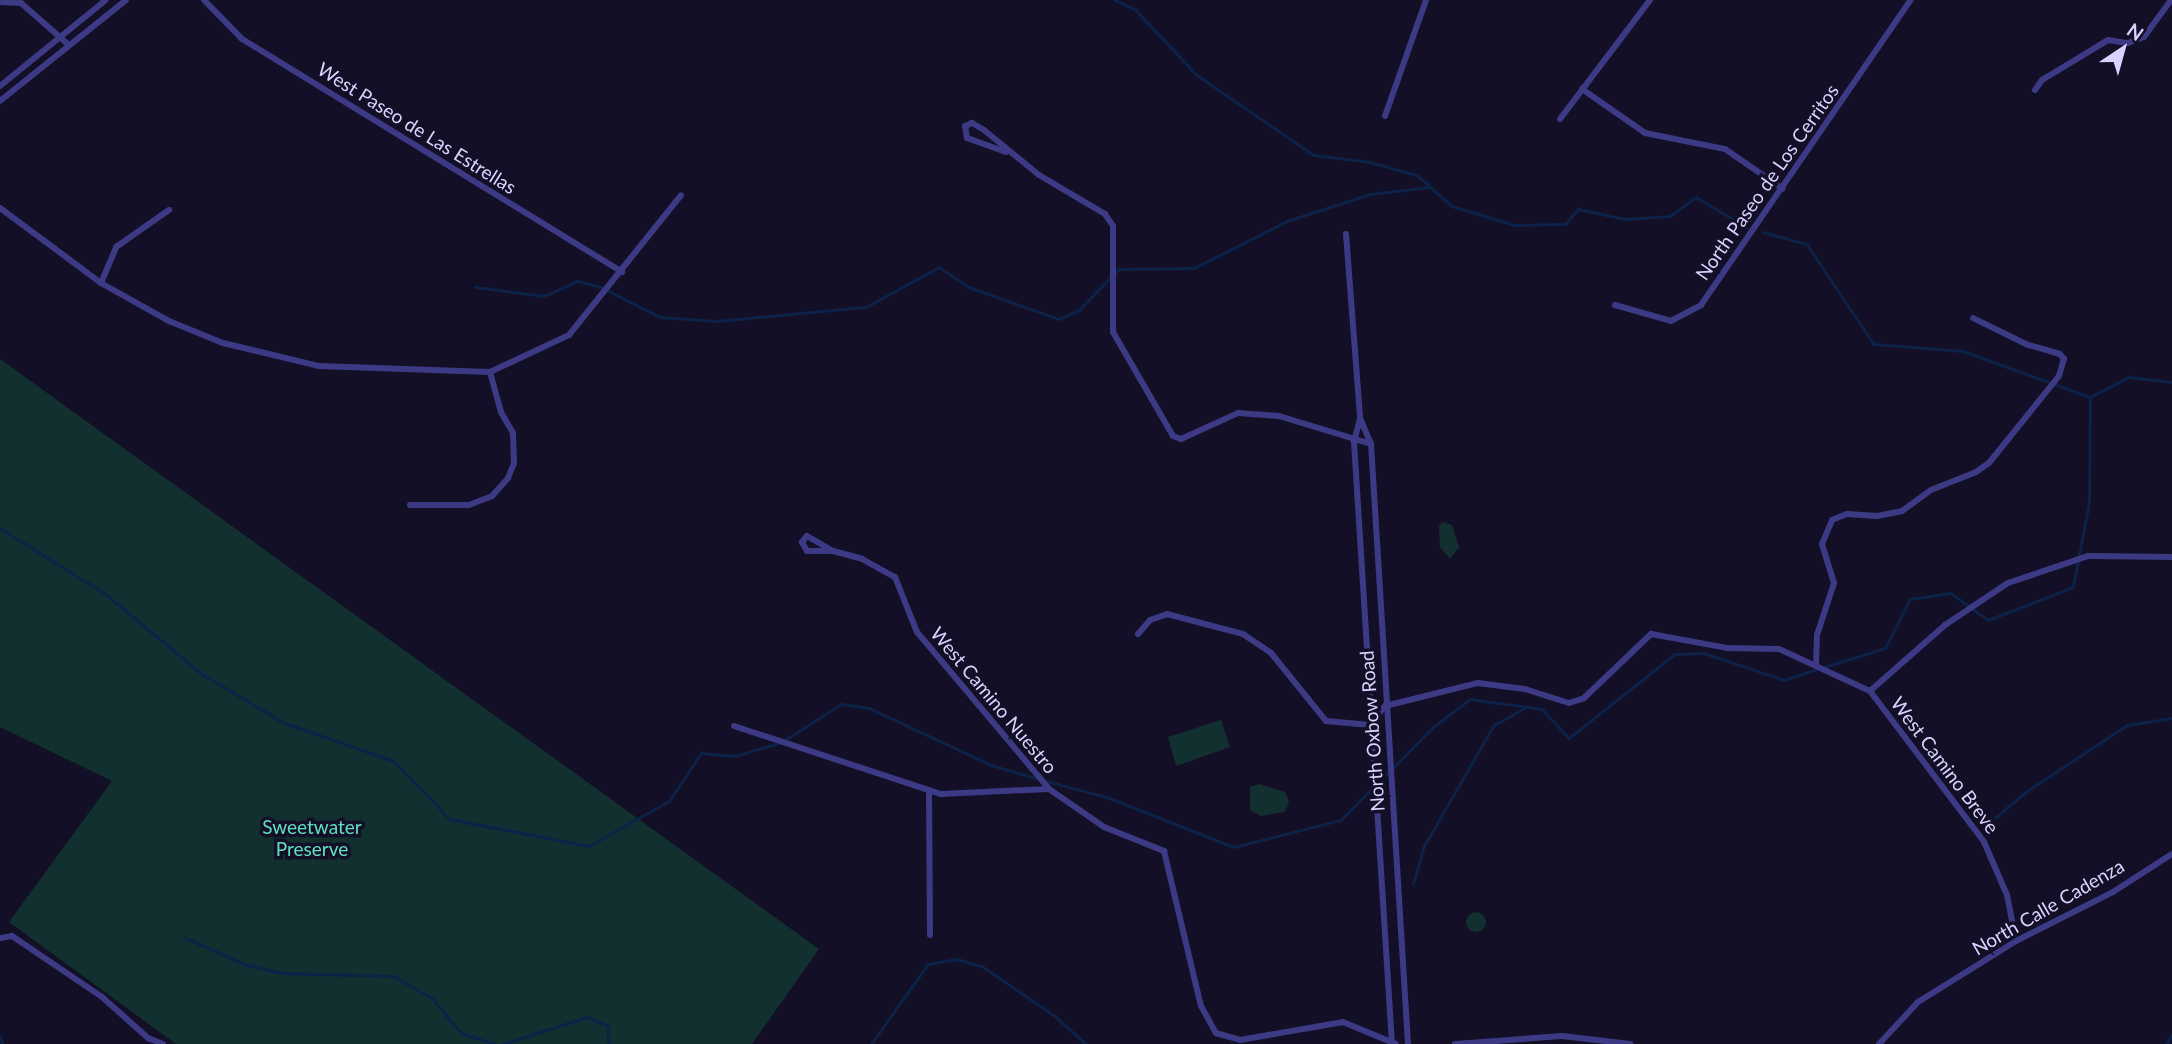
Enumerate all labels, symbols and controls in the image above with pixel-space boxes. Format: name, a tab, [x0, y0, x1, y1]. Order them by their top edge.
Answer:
north arrow	[2088, 14, 2158, 84]
text: N	[2123, 18, 2148, 45]
street label: West Paseo de Las Estrellas	[313, 57, 521, 199]
street label: North Paseo de Los Cerritos	[1691, 80, 1843, 284]
street label: West Camino Nuestro	[926, 622, 1062, 778]
street label: North Oxbow Road	[1355, 650, 1389, 812]
street label: West Camino Breve	[1886, 692, 2004, 838]
park label: Sweetwater Preserve	[262, 816, 362, 860]
street label: North Calle Cadenza	[1968, 854, 2128, 960]

